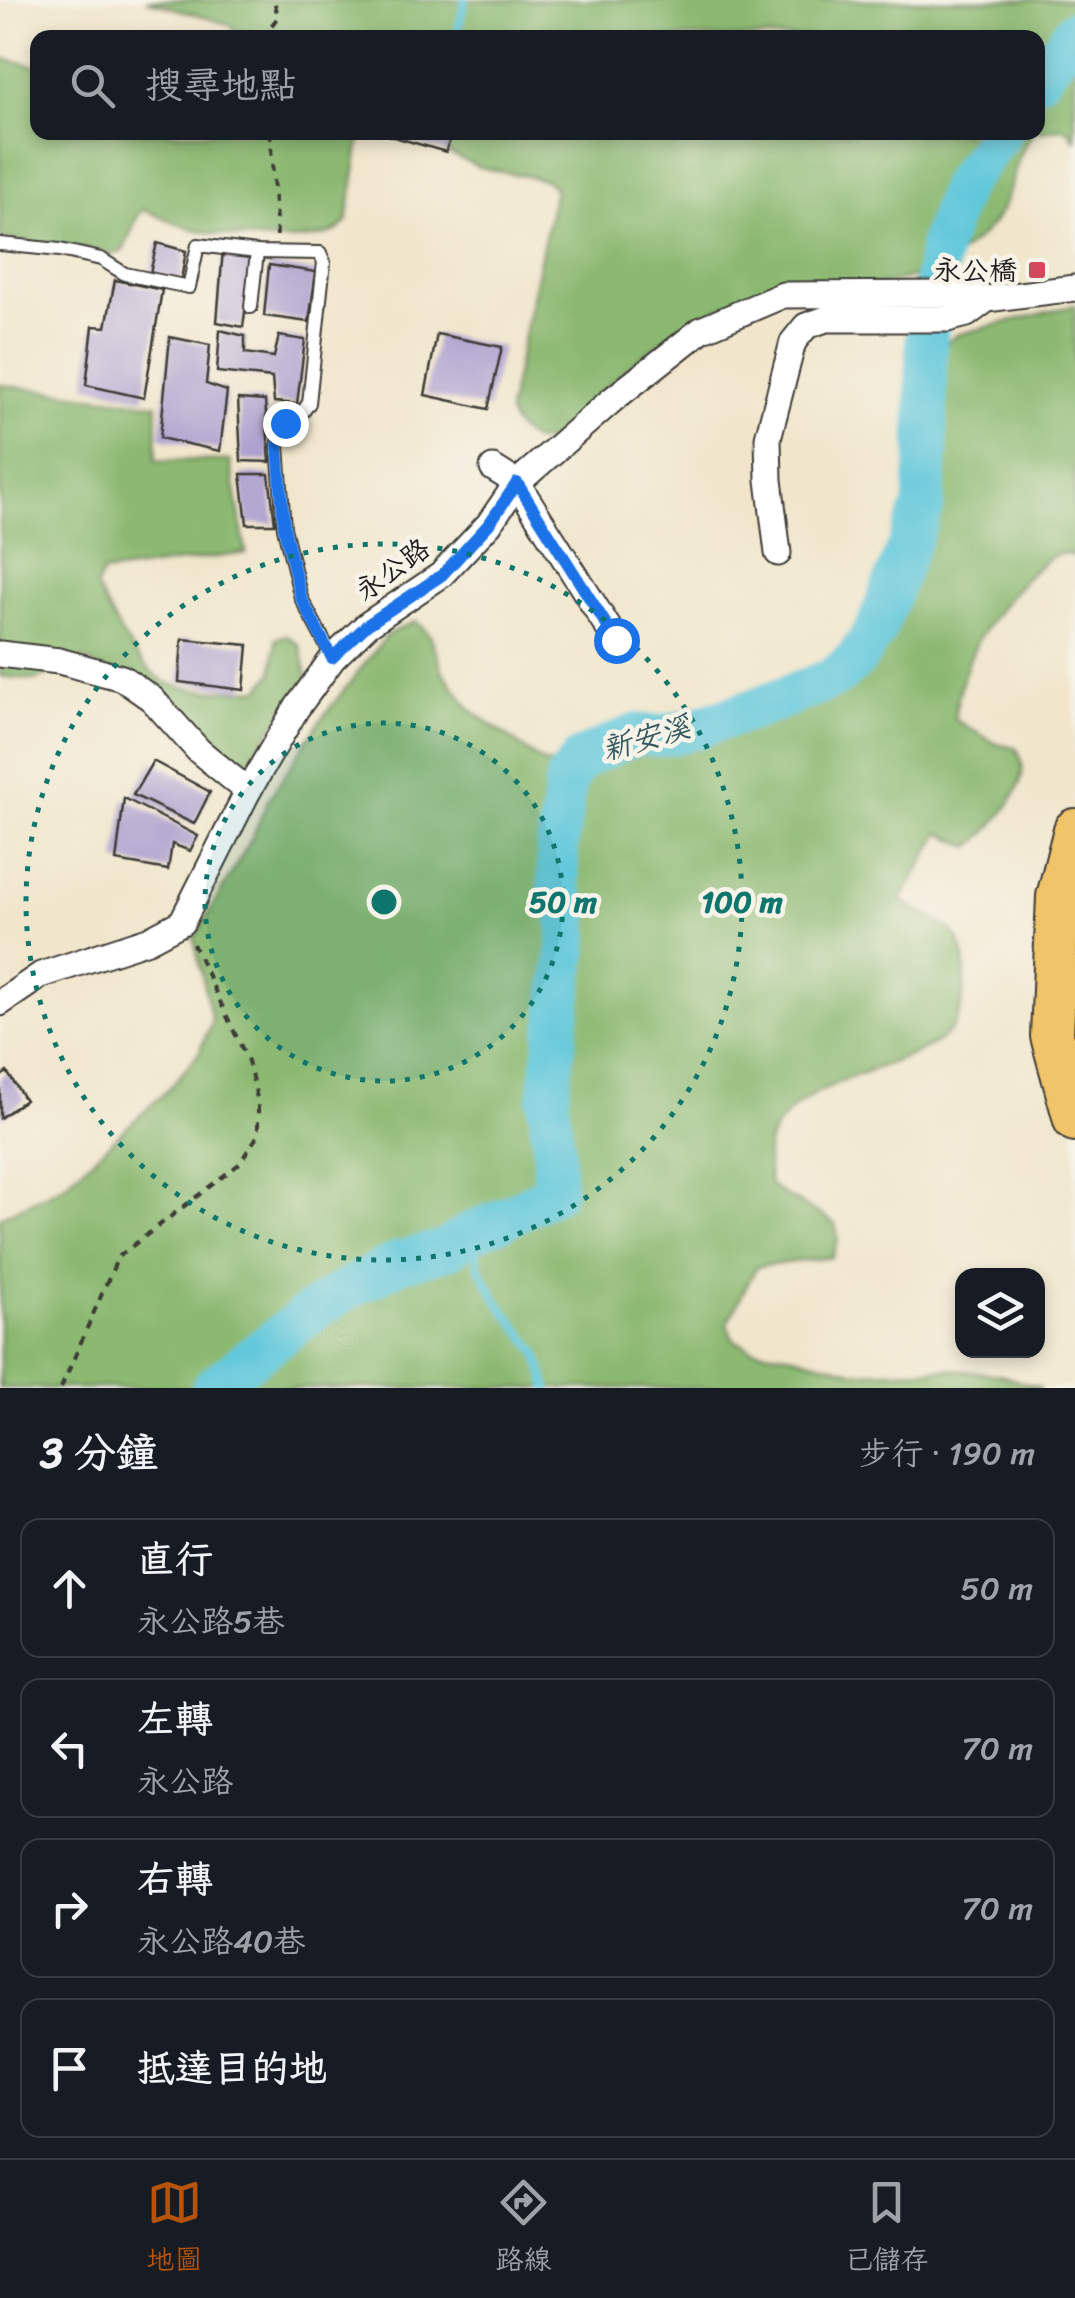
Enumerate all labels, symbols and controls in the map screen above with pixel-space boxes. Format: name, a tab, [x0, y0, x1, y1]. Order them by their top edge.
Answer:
search box	[30, 30, 1045, 140]
text: 搜尋地點	[145, 52, 297, 119]
icon: search	[65, 58, 120, 113]
place label: 永公橋	[933, 246, 1017, 295]
marker: 永公橋	[1026, 259, 1048, 281]
route end	[263, 401, 309, 447]
street label: 永公路	[344, 525, 441, 614]
route start	[594, 618, 640, 664]
water label: 新安溪	[595, 699, 699, 776]
text: 50 m	[529, 875, 597, 929]
text: 100 m	[701, 875, 783, 929]
centre of rings	[366, 884, 402, 920]
map controls	[955, 1268, 1045, 1358]
button: layers	[955, 1268, 1045, 1358]
text: 3 分鐘	[40, 1416, 158, 1490]
text: 步行 · 190 m	[859, 1425, 1035, 1482]
text: 直行	[137, 1526, 213, 1593]
text: 50 m	[960, 1560, 1033, 1617]
icon: ahead	[42, 1561, 97, 1616]
text: 永公路5巷	[137, 1593, 285, 1650]
text: 左轉	[137, 1686, 213, 1753]
text: 70 m	[962, 1720, 1033, 1777]
icon: left	[42, 1721, 97, 1776]
text: 永公路	[137, 1753, 233, 1810]
text: 右轉	[137, 1846, 213, 1913]
text: 70 m	[962, 1880, 1033, 1937]
icon: right	[42, 1881, 97, 1936]
text: 永公路40巷	[137, 1913, 305, 1970]
text: 抵達目的地	[137, 2035, 327, 2102]
icon: arrive	[42, 2041, 97, 2096]
tab: 地圖	[146, 2175, 203, 2284]
tab: 路線	[495, 2175, 552, 2284]
tab: 已儲存	[844, 2175, 929, 2284]

